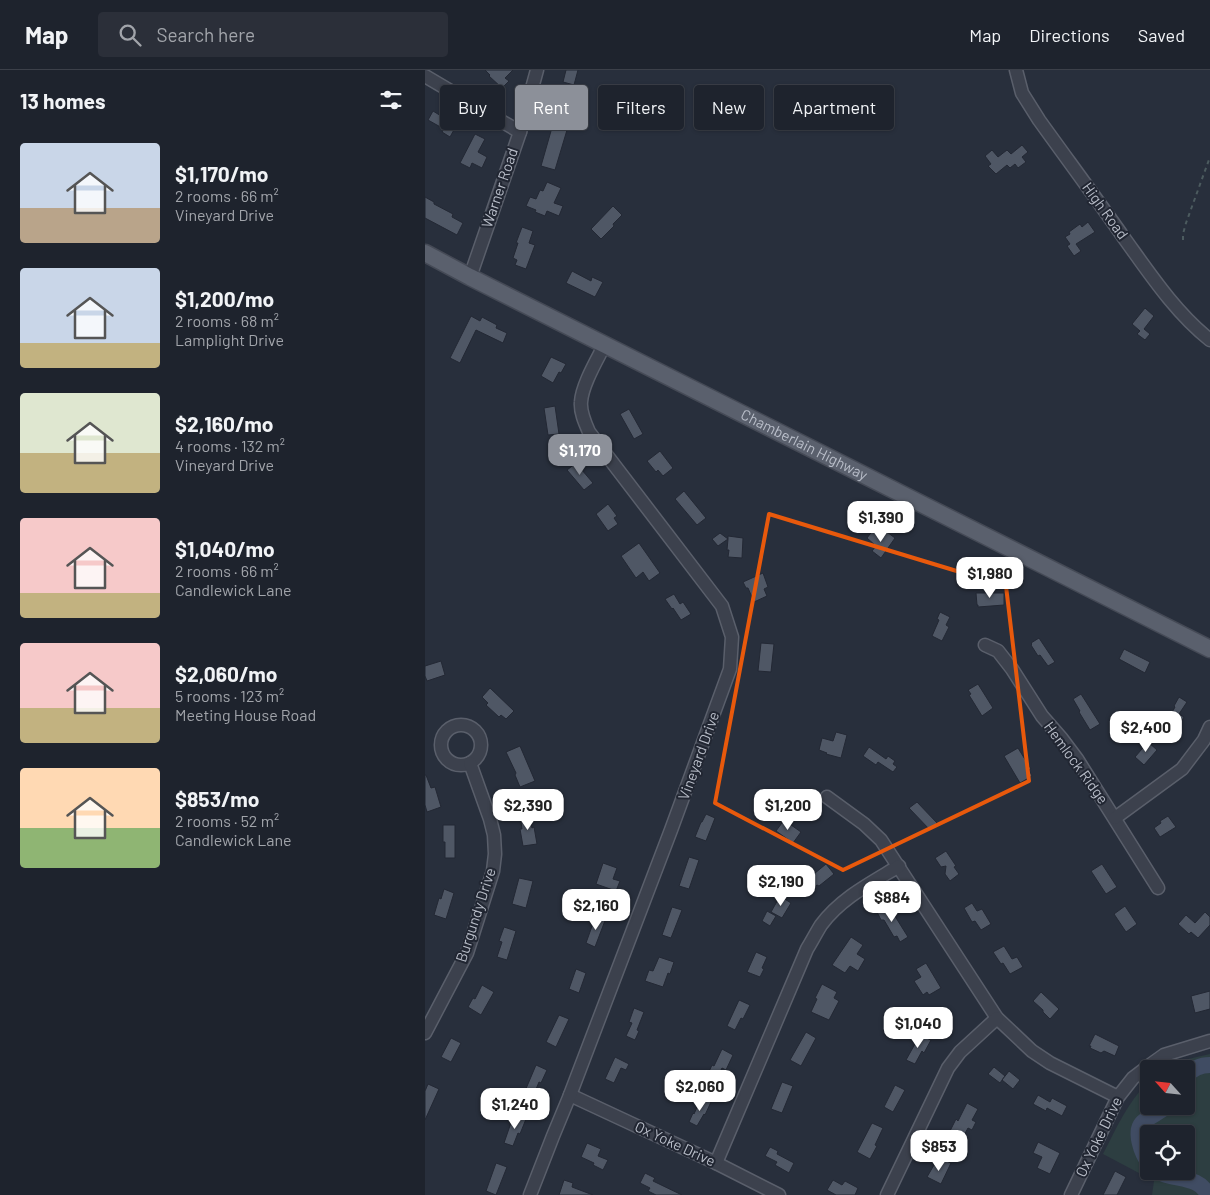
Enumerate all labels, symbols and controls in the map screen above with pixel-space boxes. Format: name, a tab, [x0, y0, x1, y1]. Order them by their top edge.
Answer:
search box	[98, 12, 448, 57]
text: Map	[25, 20, 68, 49]
icon: search	[116, 21, 144, 49]
text: Search here	[156, 23, 255, 46]
text: Map	[969, 24, 1001, 46]
text: Directions	[1029, 24, 1110, 46]
text: Saved	[1138, 24, 1185, 46]
chip: Buy	[440, 85, 505, 130]
chip: Rent	[515, 85, 588, 130]
chip: Filters	[598, 85, 684, 130]
chip: New	[694, 85, 764, 130]
chip: Apartment	[774, 85, 894, 130]
icon: filters	[377, 86, 405, 114]
text: 13 homes	[20, 88, 105, 113]
street label: Warner Road	[477, 145, 521, 230]
text: $1,170/mo	[175, 161, 268, 186]
icon: home	[60, 163, 120, 223]
street label: High Road	[1079, 178, 1132, 242]
text: 2 rooms · 66 m²	[175, 186, 279, 205]
text: Vineyard Drive	[175, 205, 274, 224]
text: $1,200/mo	[175, 286, 274, 311]
icon: home	[60, 288, 120, 348]
text: 2 rooms · 68 m²	[175, 311, 279, 330]
text: Lamplight Drive	[175, 330, 284, 349]
street label: Chamberlain Highway	[738, 405, 871, 484]
text: $2,160/mo	[175, 411, 274, 436]
icon: home	[60, 413, 120, 473]
pin: $1,170	[539, 434, 621, 476]
text: 4 rooms · 132 m²	[175, 436, 285, 455]
text: $1,170	[559, 440, 601, 459]
text: Vineyard Drive	[175, 455, 274, 474]
pin: $1,390	[840, 500, 922, 543]
text: $1,390	[858, 507, 904, 526]
text: $1,040/mo	[175, 536, 275, 561]
icon: home	[60, 538, 120, 598]
pin: $1,980	[949, 556, 1031, 599]
text: 2 rooms · 66 m²	[175, 561, 279, 580]
text: $1,980	[967, 563, 1013, 582]
text: Candlewick Lane	[175, 580, 291, 599]
text: $2,060/mo	[175, 661, 278, 686]
icon: home	[60, 663, 120, 723]
text: 5 rooms · 123 m²	[175, 686, 284, 705]
text: Meeting House Road	[175, 705, 316, 724]
street label: Vineyard Drive	[674, 709, 722, 802]
pin: $2,400	[1105, 710, 1187, 753]
text: $2,400	[1121, 717, 1171, 736]
street label: Hemlock Ridge	[1041, 718, 1113, 807]
text: $853/mo	[175, 786, 260, 811]
icon: home	[60, 788, 120, 848]
pin: $2,390	[487, 788, 569, 831]
pin: $1,200	[747, 788, 829, 831]
text: $2,390	[504, 795, 552, 814]
text: $1,200	[765, 795, 811, 814]
text: 2 rooms · 52 m²	[175, 811, 279, 830]
text: Candlewick Lane	[175, 830, 291, 849]
pin: $2,190	[740, 864, 822, 907]
street label: Burgundy Drive	[451, 865, 499, 964]
text: $2,190	[758, 871, 804, 890]
pin: $884	[862, 880, 922, 923]
text: $884	[874, 887, 910, 906]
pin: $2,160	[555, 888, 637, 931]
text: $2,160	[573, 895, 619, 914]
pin: $1,040	[877, 1006, 959, 1049]
text: $1,040	[895, 1013, 941, 1032]
north arrow	[1140, 1060, 1195, 1115]
map controls	[1140, 1060, 1195, 1180]
pin: $2,060	[659, 1070, 741, 1112]
text: $2,060	[676, 1076, 724, 1095]
pin: $1,240	[474, 1088, 556, 1130]
text: $1,240	[492, 1094, 538, 1113]
street label: Ox Yoke Drive	[1071, 1094, 1125, 1180]
street label: Ox Yoke Drive	[632, 1117, 719, 1170]
button: locate	[1140, 1125, 1195, 1180]
pin: $853	[909, 1130, 969, 1172]
text: $853	[921, 1136, 957, 1155]

